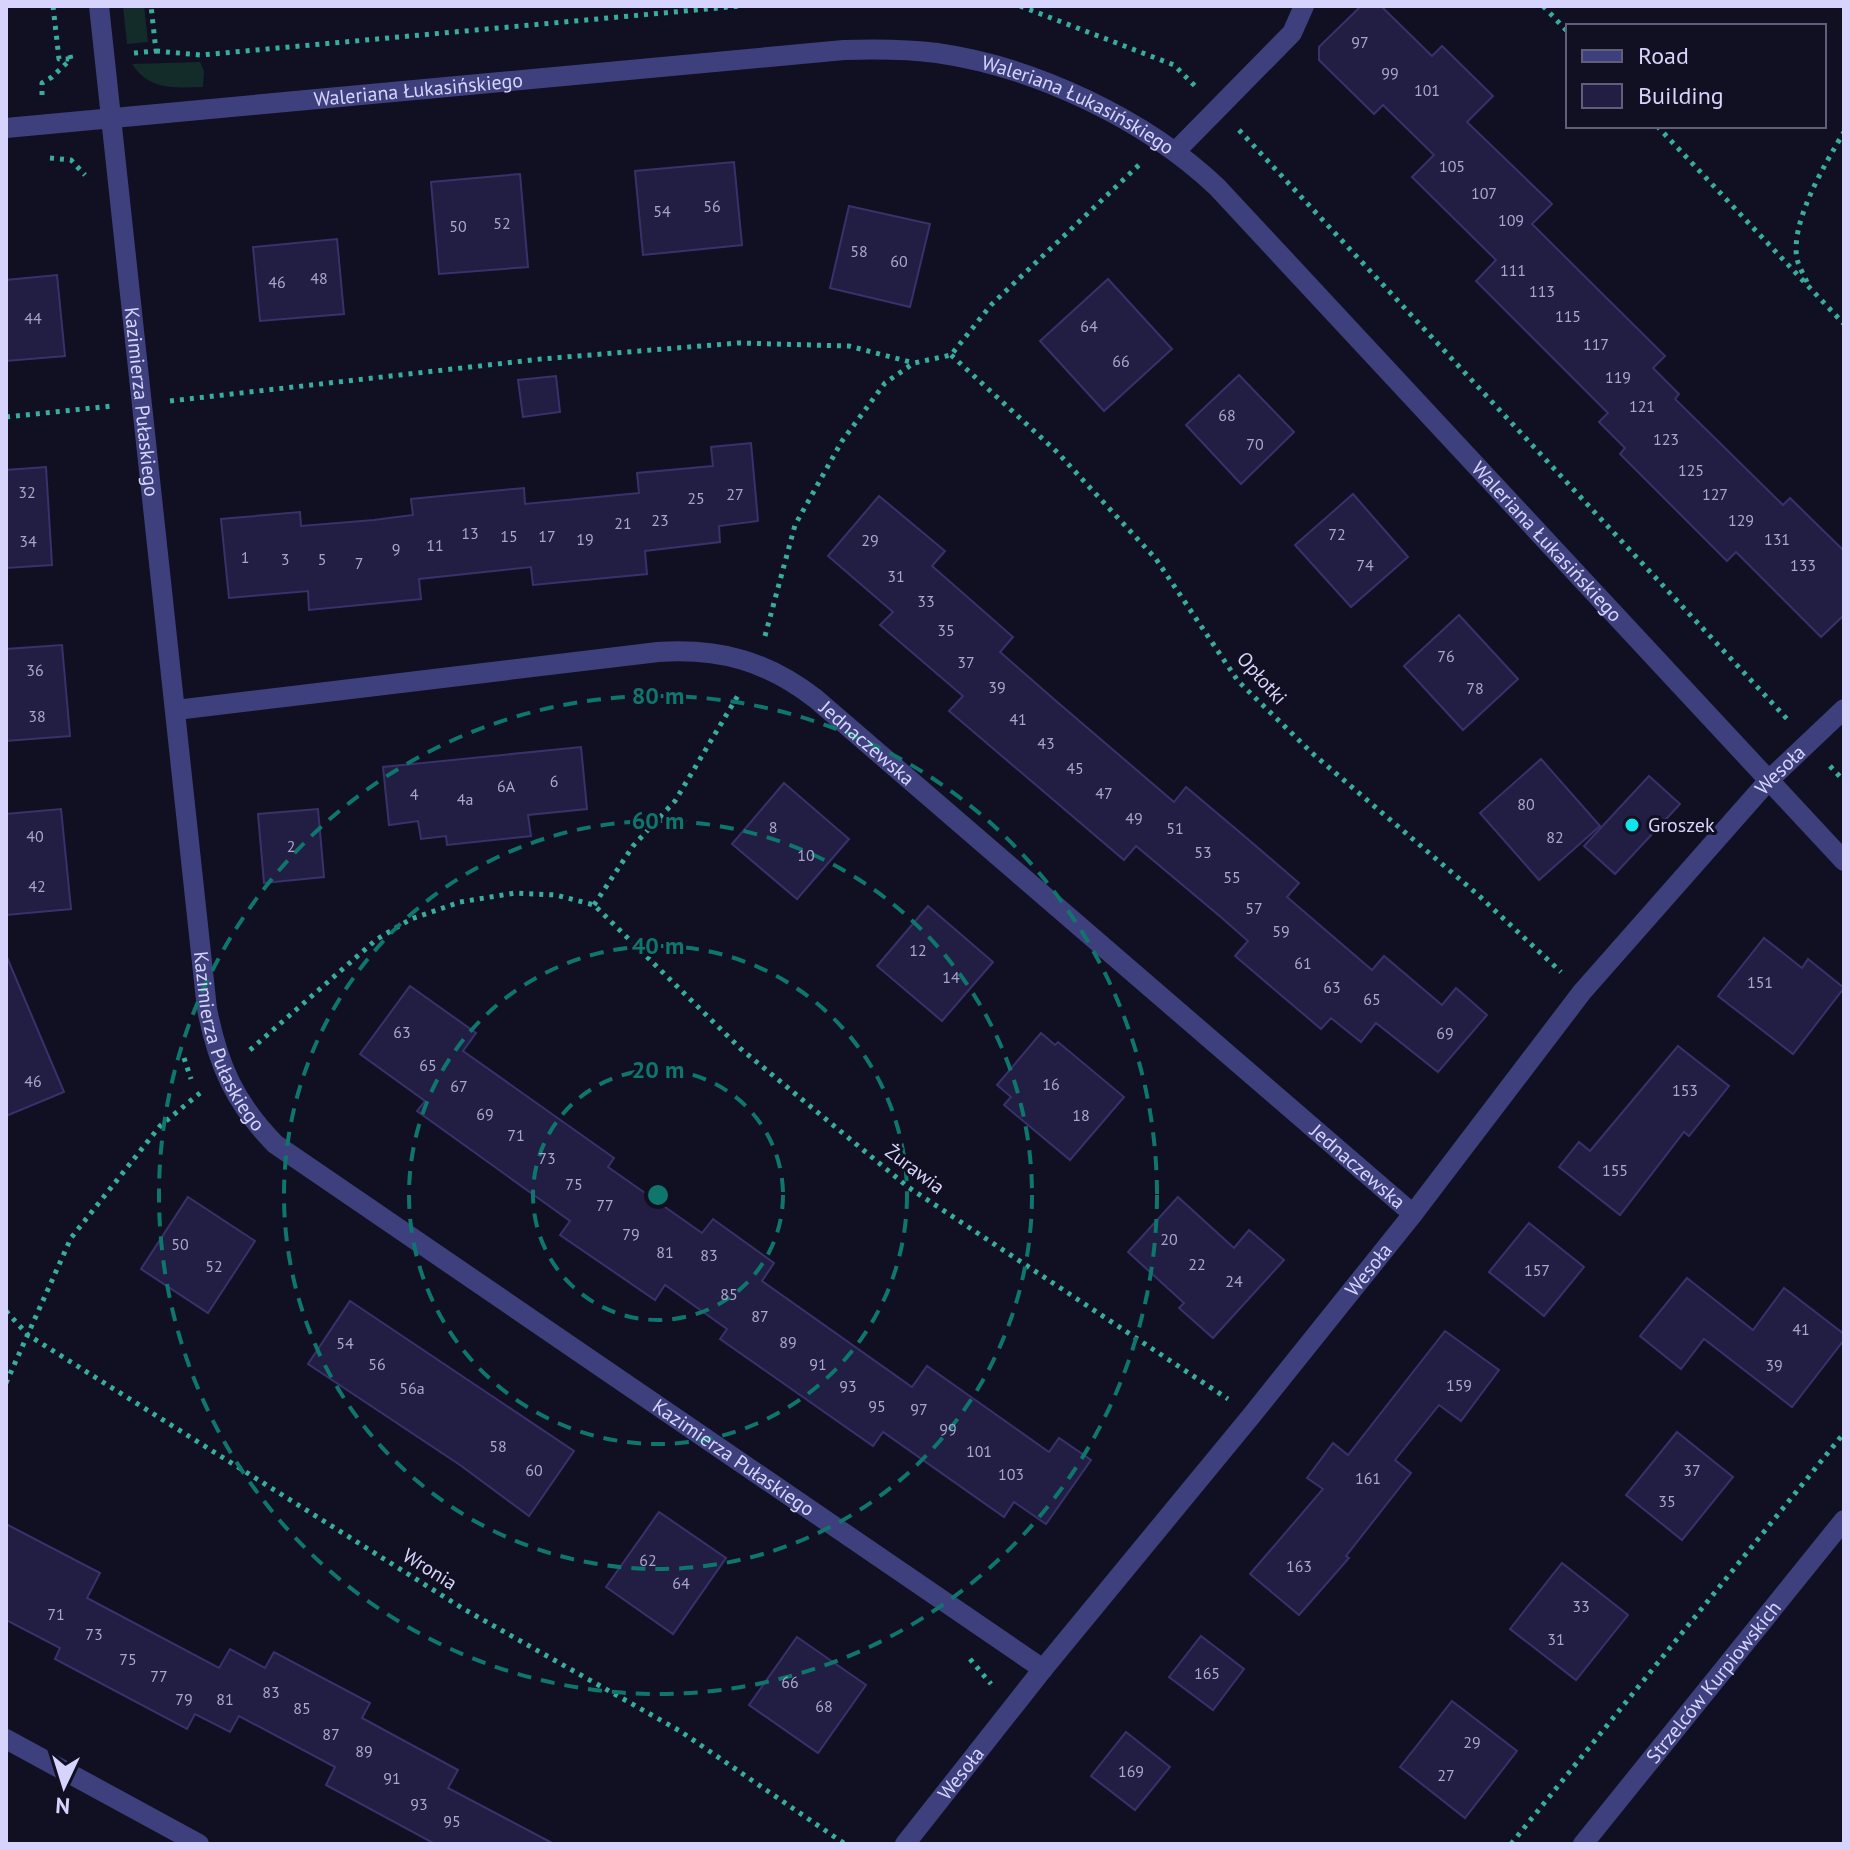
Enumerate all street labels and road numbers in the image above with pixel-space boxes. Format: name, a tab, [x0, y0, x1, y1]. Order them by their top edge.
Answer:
street label: Waleriana Łukasińskiego	[979, 49, 1179, 160]
street label: Waleriana Łukasińskiego	[313, 67, 524, 112]
street label: Kazimierza Pułaskiego	[118, 306, 165, 498]
street label: Waleriana Łukasińskiego	[1466, 456, 1628, 627]
street label: Opłotki	[1231, 646, 1293, 710]
street label: Jednaczewska	[813, 694, 920, 791]
street label: Wesoła	[1749, 739, 1811, 800]
street label: Kazimierza Pułaskiego	[188, 950, 271, 1137]
street label: Jednaczewska	[1304, 1117, 1411, 1215]
street label: Żurawia	[880, 1138, 950, 1200]
street label: Wesoła	[1339, 1238, 1398, 1302]
street label: Kazimierza Pułaskiego	[648, 1393, 820, 1522]
street label: Wronia	[398, 1542, 462, 1596]
street label: Strzelców Kurpiowskich	[1640, 1595, 1787, 1769]
street label: Wesoła	[932, 1741, 990, 1805]

